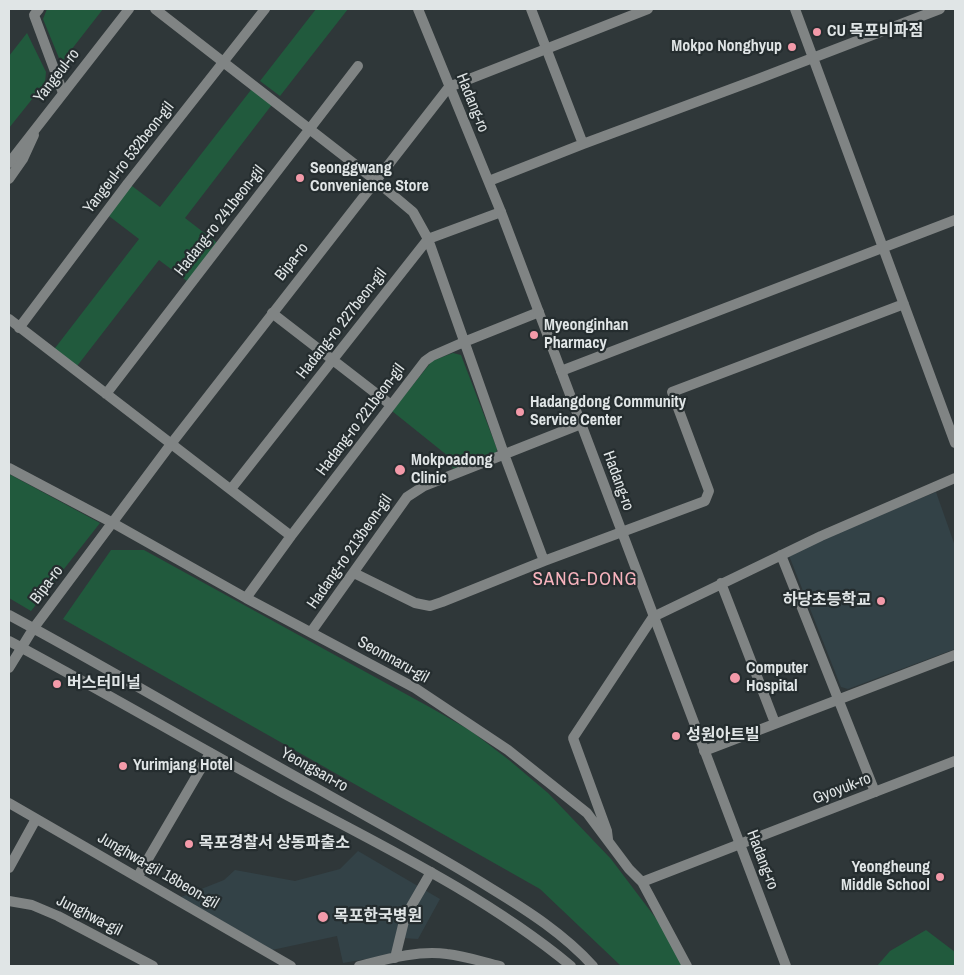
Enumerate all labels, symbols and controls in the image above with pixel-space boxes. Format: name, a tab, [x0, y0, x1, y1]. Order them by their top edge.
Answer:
place label: CU 목포비파점	[827, 22, 923, 42]
marker: CU 목포비파점	[811, 26, 823, 38]
place label: Mokpo Nonghyup	[671, 37, 782, 57]
marker: Mokpo Nonghyup	[786, 41, 798, 53]
street label: Yangeul-ro	[30, 45, 84, 107]
street label: Hadang-ro	[451, 71, 493, 135]
street label: Yangeul-ro 532beon-gil	[80, 98, 178, 218]
place label: Seonggwang Convenience Store	[310, 159, 429, 197]
street label: Hadang-ro 241beon-gil	[171, 162, 269, 280]
marker: Seonggwang Convenience Store	[294, 172, 306, 184]
street label: Bipa-ro	[271, 239, 313, 285]
street label: Hadang-ro 227beon-gil	[293, 265, 391, 383]
place label: Myeonginhan Pharmacy	[544, 316, 629, 354]
marker: Myeonginhan Pharmacy	[528, 329, 540, 341]
street label: Hadang-ro 221beon-gil	[313, 360, 409, 480]
place label: Hadangdong Community Service Center	[530, 393, 686, 431]
marker: Hadangdong Community Service Center	[514, 406, 526, 418]
street label: Hadang-ro	[598, 449, 638, 513]
place label: Mokpoadong Clinic	[411, 451, 493, 489]
marker: Mokpoadong Clinic	[393, 463, 407, 477]
street label: Hadang-ro 213beon-gil	[303, 491, 397, 613]
street label: Bipa-ro	[26, 562, 68, 608]
district label: SANG-DONG	[531, 569, 639, 591]
place label: 하당초등학교	[783, 591, 871, 611]
marker: 하당초등학교	[875, 595, 887, 607]
street label: Seomnaru-gil	[354, 633, 432, 687]
place label: Computer Hospital	[746, 659, 808, 697]
marker: Computer Hospital	[728, 671, 742, 685]
place label: 버스터미널	[67, 674, 141, 694]
marker: 버스터미널	[51, 678, 63, 690]
place label: 성원아트빌	[686, 726, 760, 746]
marker: 성원아트빌	[670, 730, 682, 742]
street label: Yeongsan-ro	[277, 744, 351, 796]
place label: Yurimjang Hotel	[133, 756, 233, 776]
marker: Yurimjang Hotel	[117, 760, 129, 772]
street label: Gyoyuk-ro	[810, 769, 874, 809]
street label: Hadang-ro	[742, 828, 782, 892]
street label: Junghwa-gil 18beon-gil	[94, 829, 222, 913]
place label: 목포경찰서 상동파출소	[199, 834, 350, 854]
marker: 목포경찰서 상동파출소	[183, 838, 195, 850]
place label: Yeongheung Middle School	[841, 858, 930, 896]
marker: Yeongheung Middle School	[934, 871, 946, 883]
street label: Junghwa-gil	[53, 891, 125, 941]
place label: 목포한국병원	[334, 907, 422, 927]
marker: 목포한국병원	[316, 910, 330, 924]

